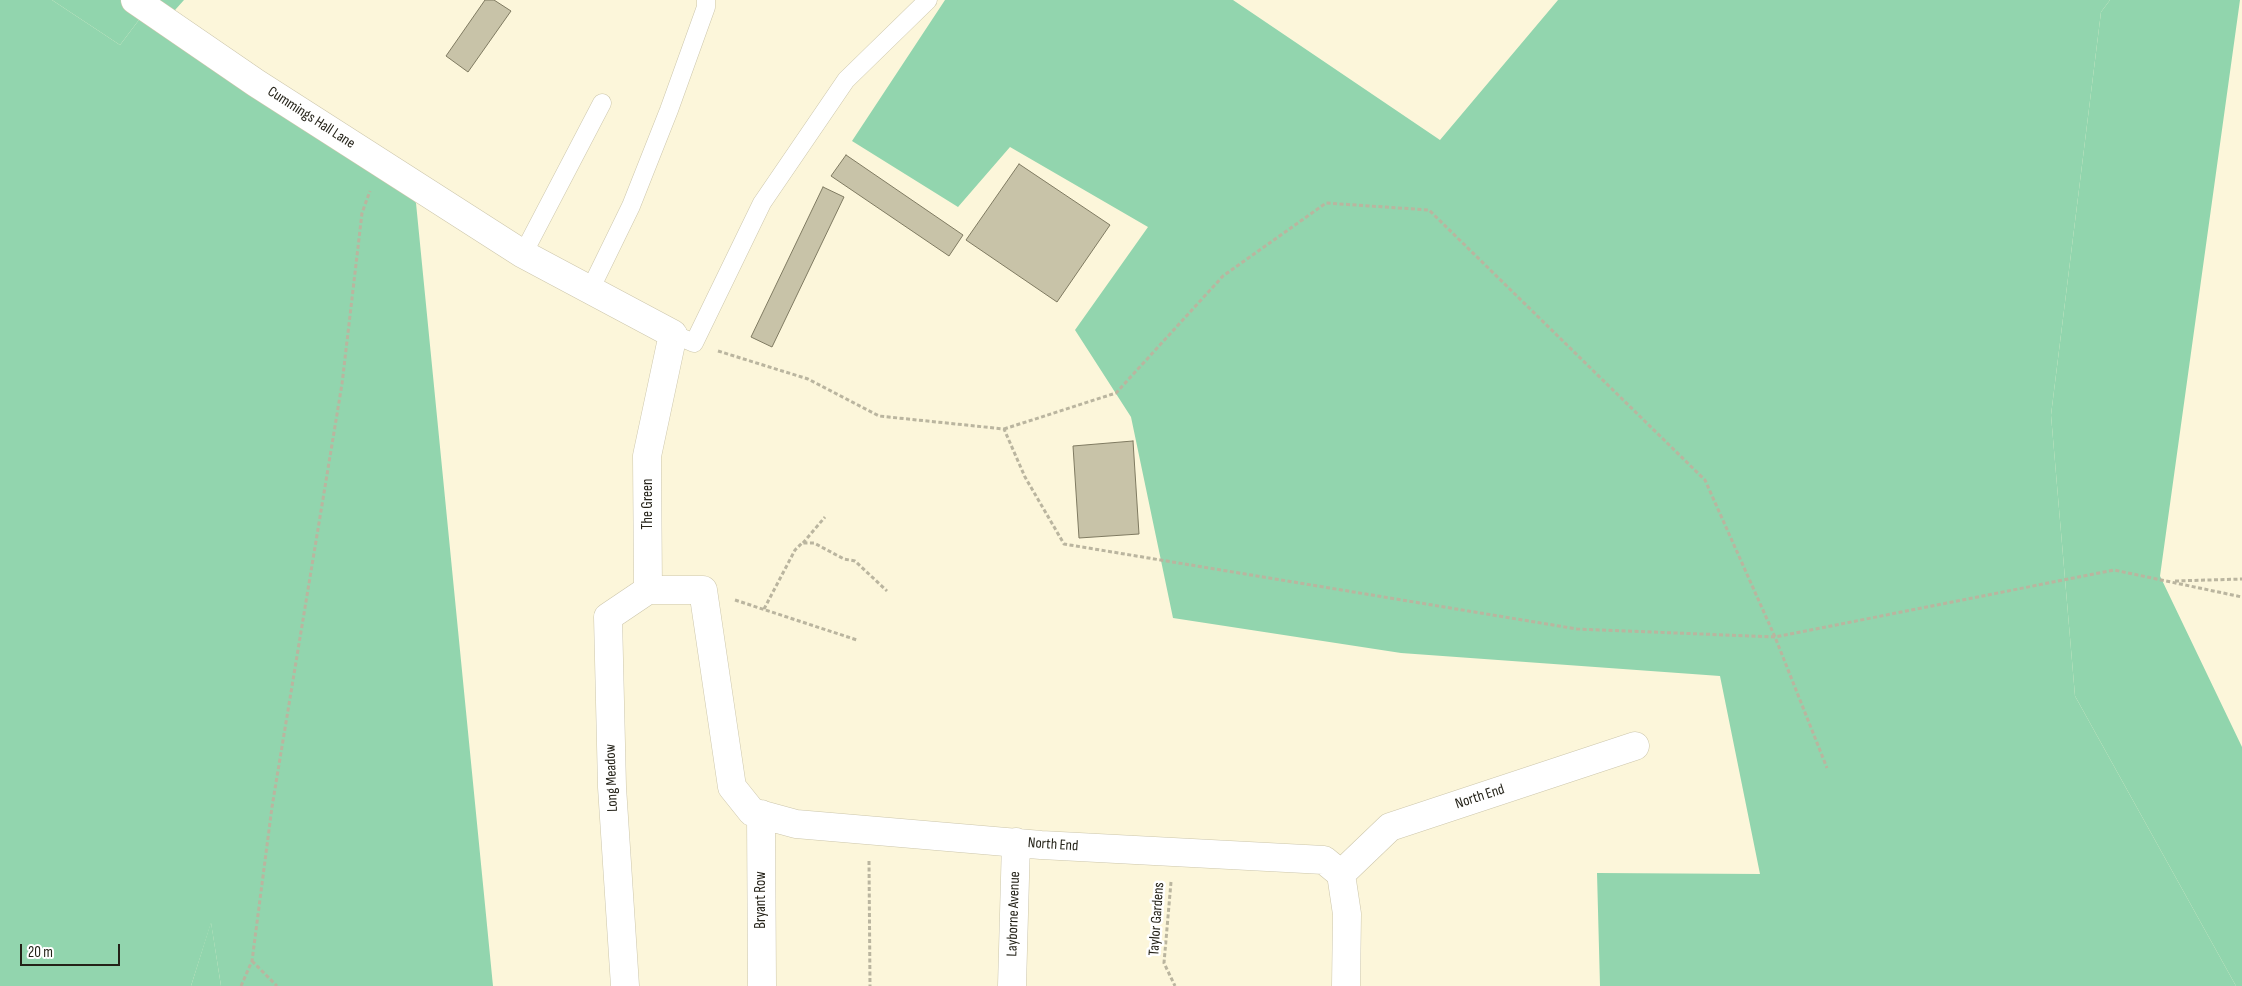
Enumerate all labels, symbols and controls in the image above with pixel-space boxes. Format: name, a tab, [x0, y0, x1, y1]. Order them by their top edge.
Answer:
street label: Cummings Hall Lane	[264, 83, 358, 153]
street label: The Green	[639, 479, 657, 529]
street label: Long Meadow	[602, 744, 622, 812]
street label: North End	[1453, 781, 1507, 813]
street label: North End	[1027, 834, 1079, 856]
street label: Bryant Row	[752, 871, 770, 929]
street label: Layborne Avenue	[1004, 871, 1024, 957]
street label: Taylor Gardens	[1145, 882, 1169, 956]
scale bar	[22, 934, 122, 966]
text: 20 m	[28, 943, 53, 962]

